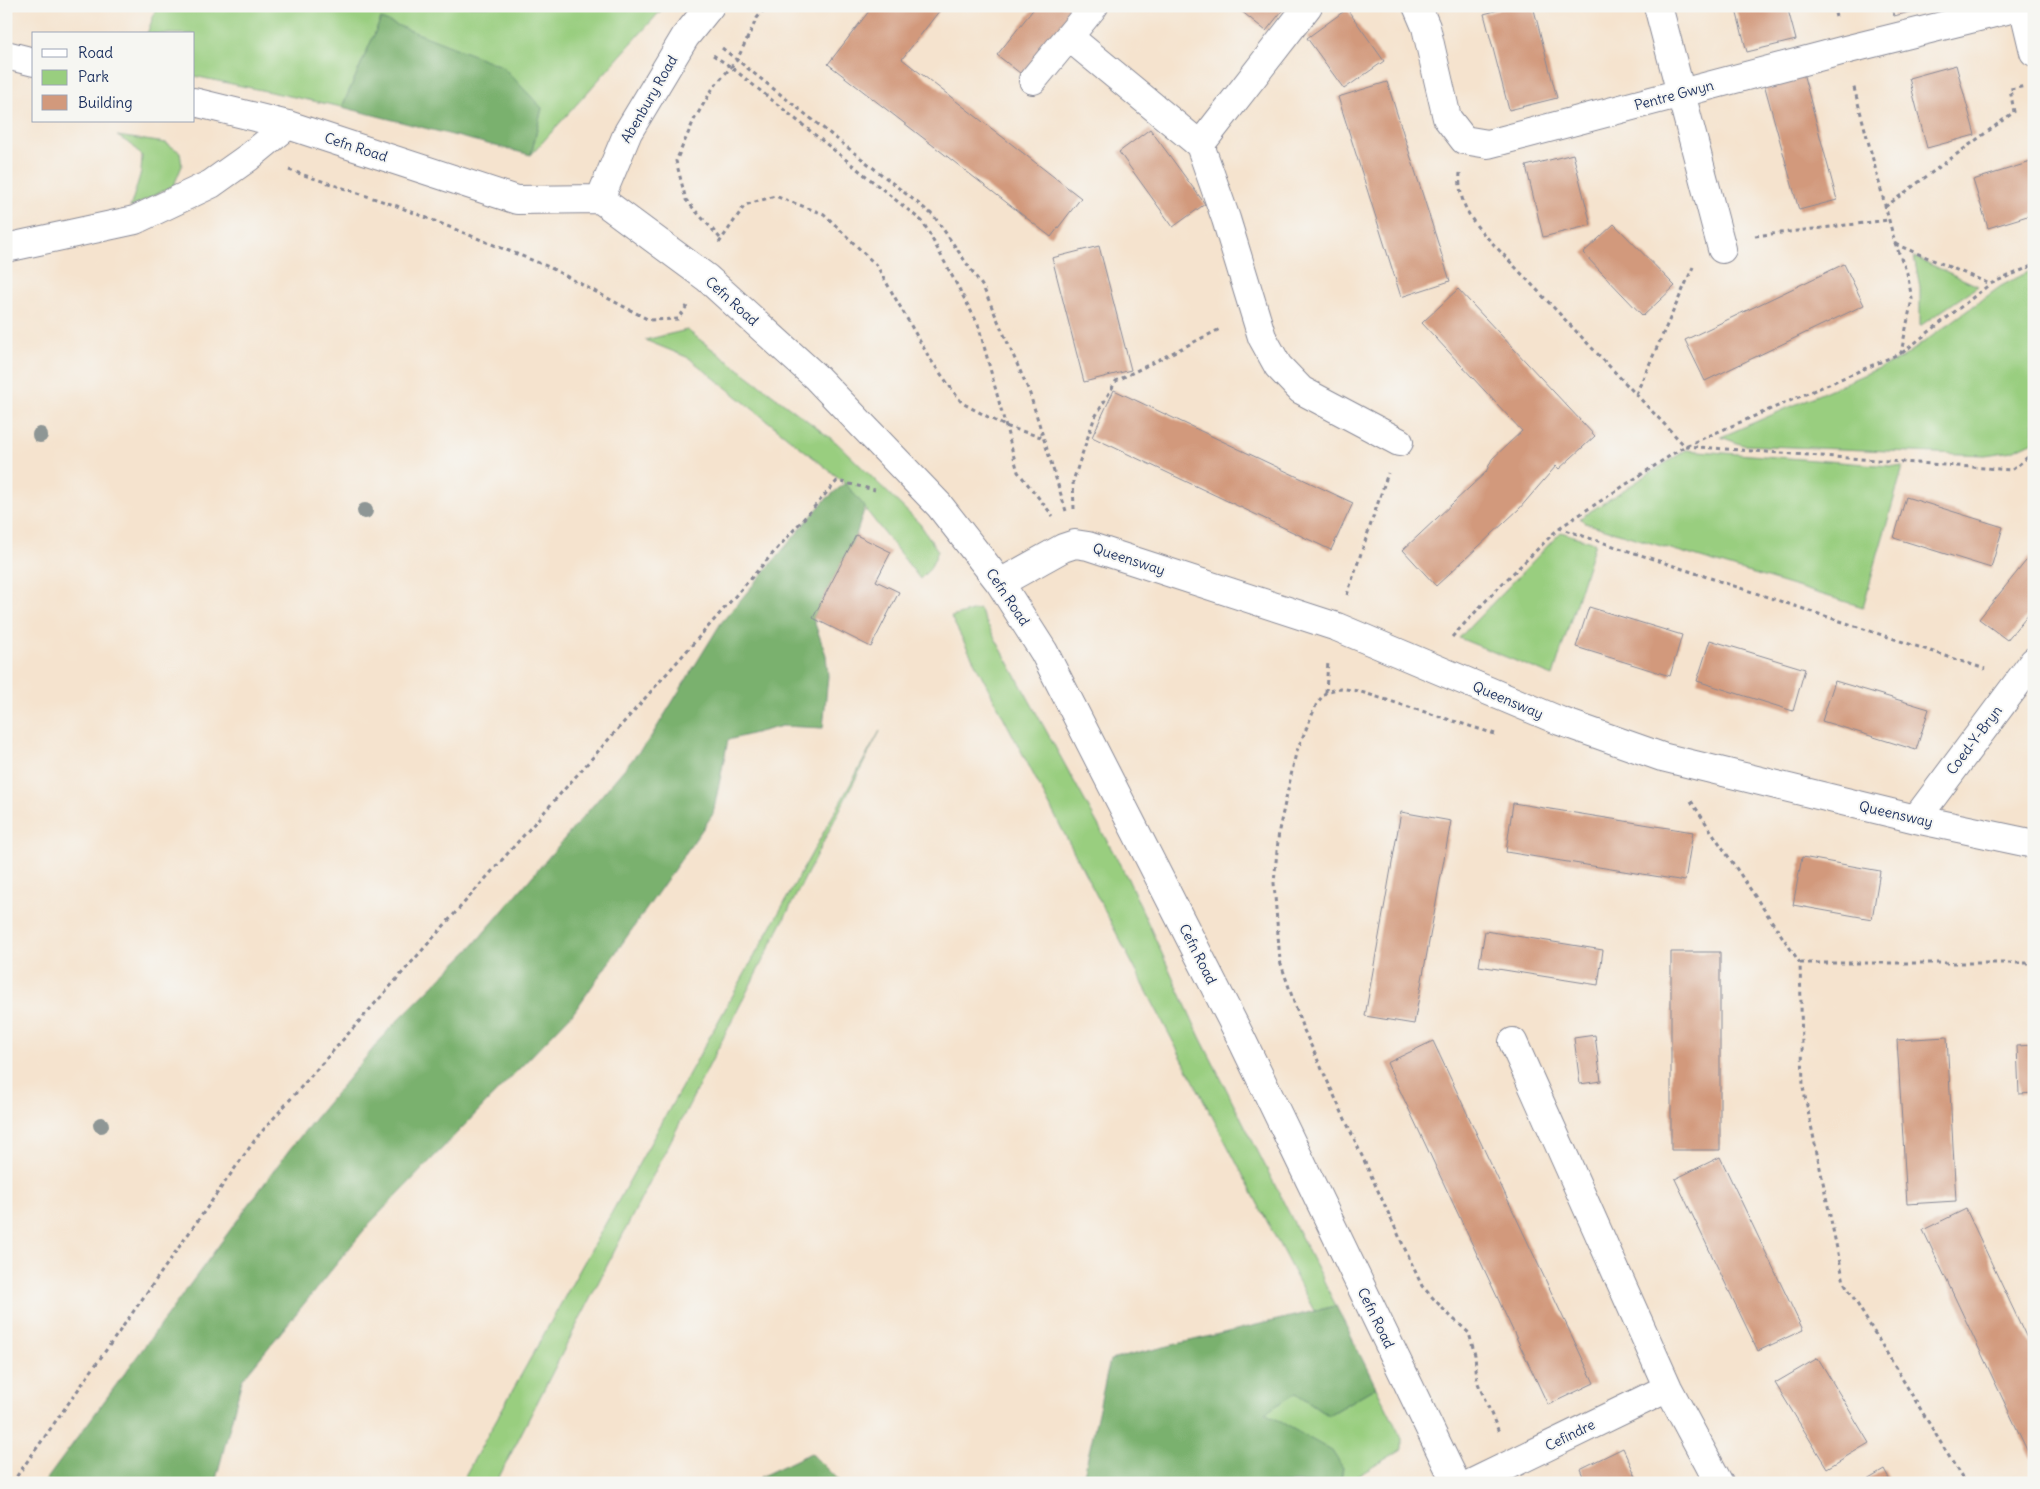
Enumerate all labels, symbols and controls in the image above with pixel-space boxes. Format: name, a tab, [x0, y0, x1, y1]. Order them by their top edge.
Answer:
legend	[32, 32, 195, 122]
text: Road	[78, 43, 113, 62]
street label: Abenbury Road	[617, 52, 681, 146]
text: Park	[78, 67, 109, 86]
street label: Pentre Gwyn	[1632, 76, 1716, 114]
text: Building	[78, 93, 133, 112]
street label: Cefn Road	[322, 128, 390, 166]
street label: Cefn Road	[702, 272, 762, 330]
street label: Queensway	[1090, 539, 1168, 579]
street label: Cefn Road	[982, 565, 1034, 629]
street label: Queensway	[1470, 677, 1546, 723]
street label: Coed-Y-Bryn	[1942, 702, 2006, 778]
street label: Queensway	[1857, 797, 1935, 831]
street label: Cefn Road	[1175, 921, 1221, 987]
street label: Cefn Road	[1354, 1285, 1398, 1351]
street label: Cefindre	[1542, 1415, 1598, 1455]

